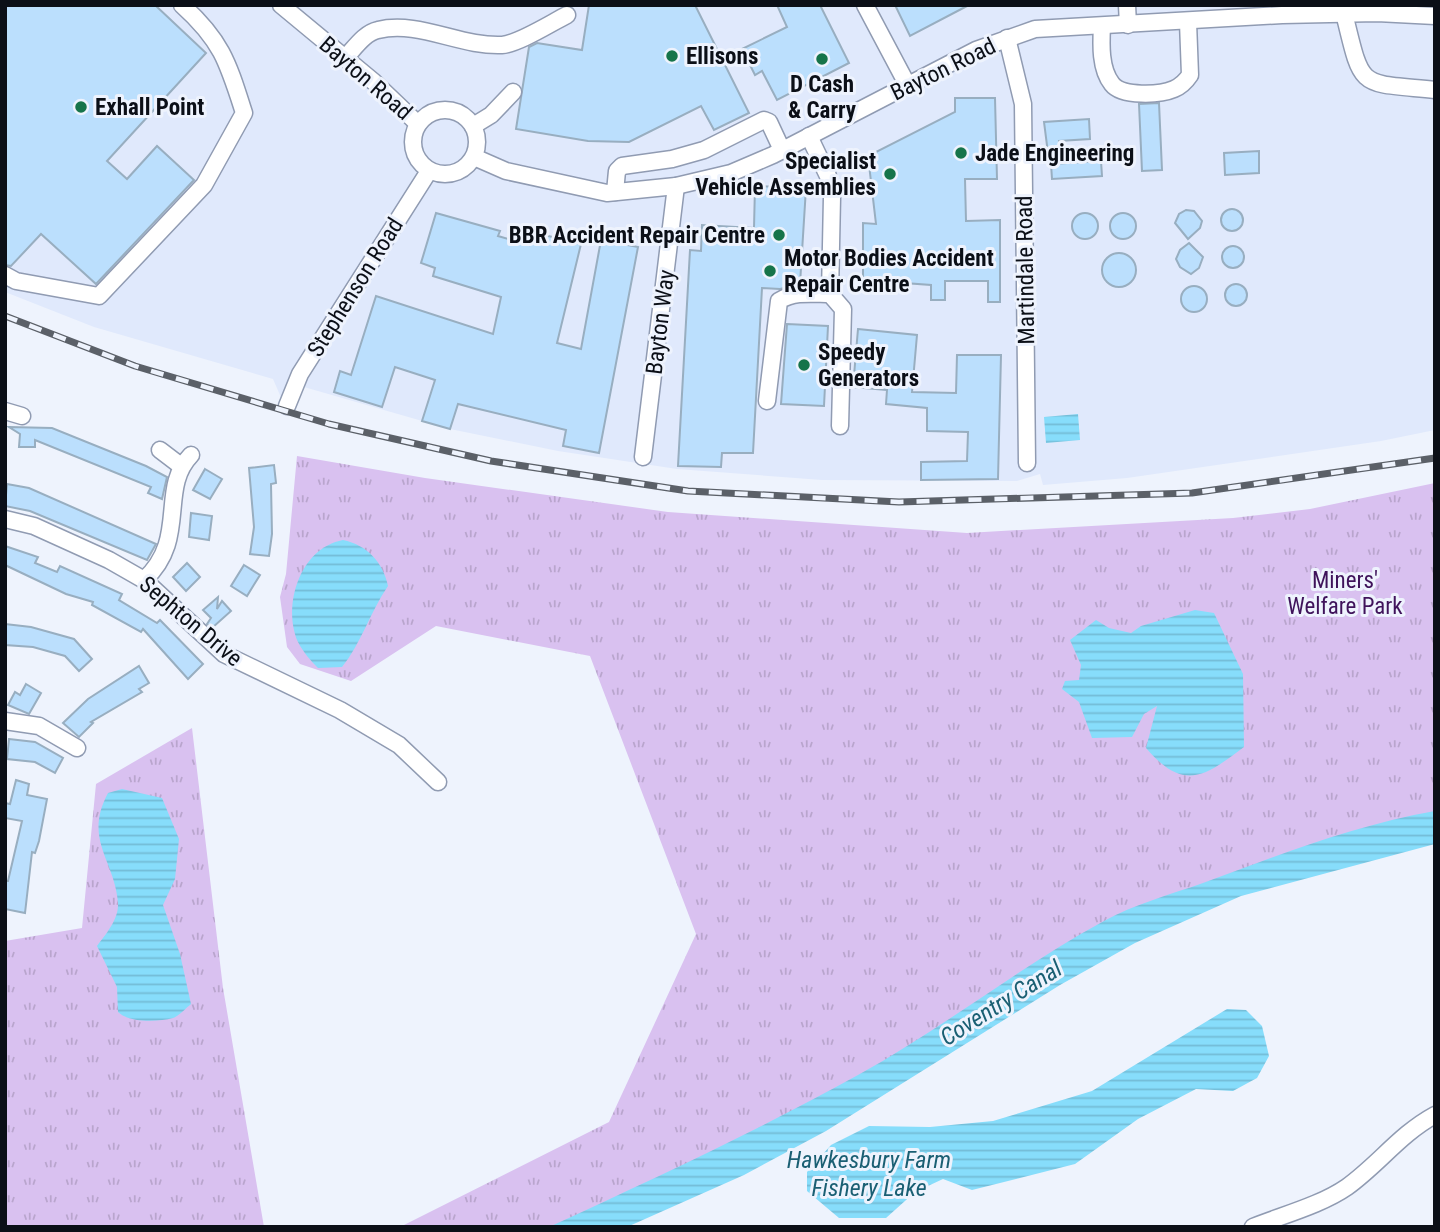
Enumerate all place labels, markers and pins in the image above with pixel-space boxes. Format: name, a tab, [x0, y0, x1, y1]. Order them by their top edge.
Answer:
place label: Ellisons	[686, 43, 758, 70]
marker: Ellisons	[664, 48, 680, 64]
marker: D Cash & Carry	[814, 51, 830, 67]
place label: D Cash & Carry	[788, 71, 857, 124]
place label: Exhall Point	[95, 94, 204, 121]
marker: Exhall Point	[73, 99, 89, 115]
place label: Jade Engineering	[975, 140, 1134, 167]
marker: Jade Engineering	[953, 145, 969, 161]
place label: Specialist Vehicle Assemblies	[695, 148, 876, 201]
marker: Specialist Vehicle Assemblies	[882, 166, 898, 182]
place label: BBR Accident Repair Centre	[509, 222, 765, 249]
marker: BBR Accident Repair Centre	[771, 227, 787, 243]
place label: Motor Bodies Accident Repair Centre	[784, 245, 994, 298]
marker: Motor Bodies Accident Repair Centre	[762, 263, 778, 279]
place label: Speedy Generators	[818, 339, 919, 392]
marker: Speedy Generators	[796, 357, 812, 373]

